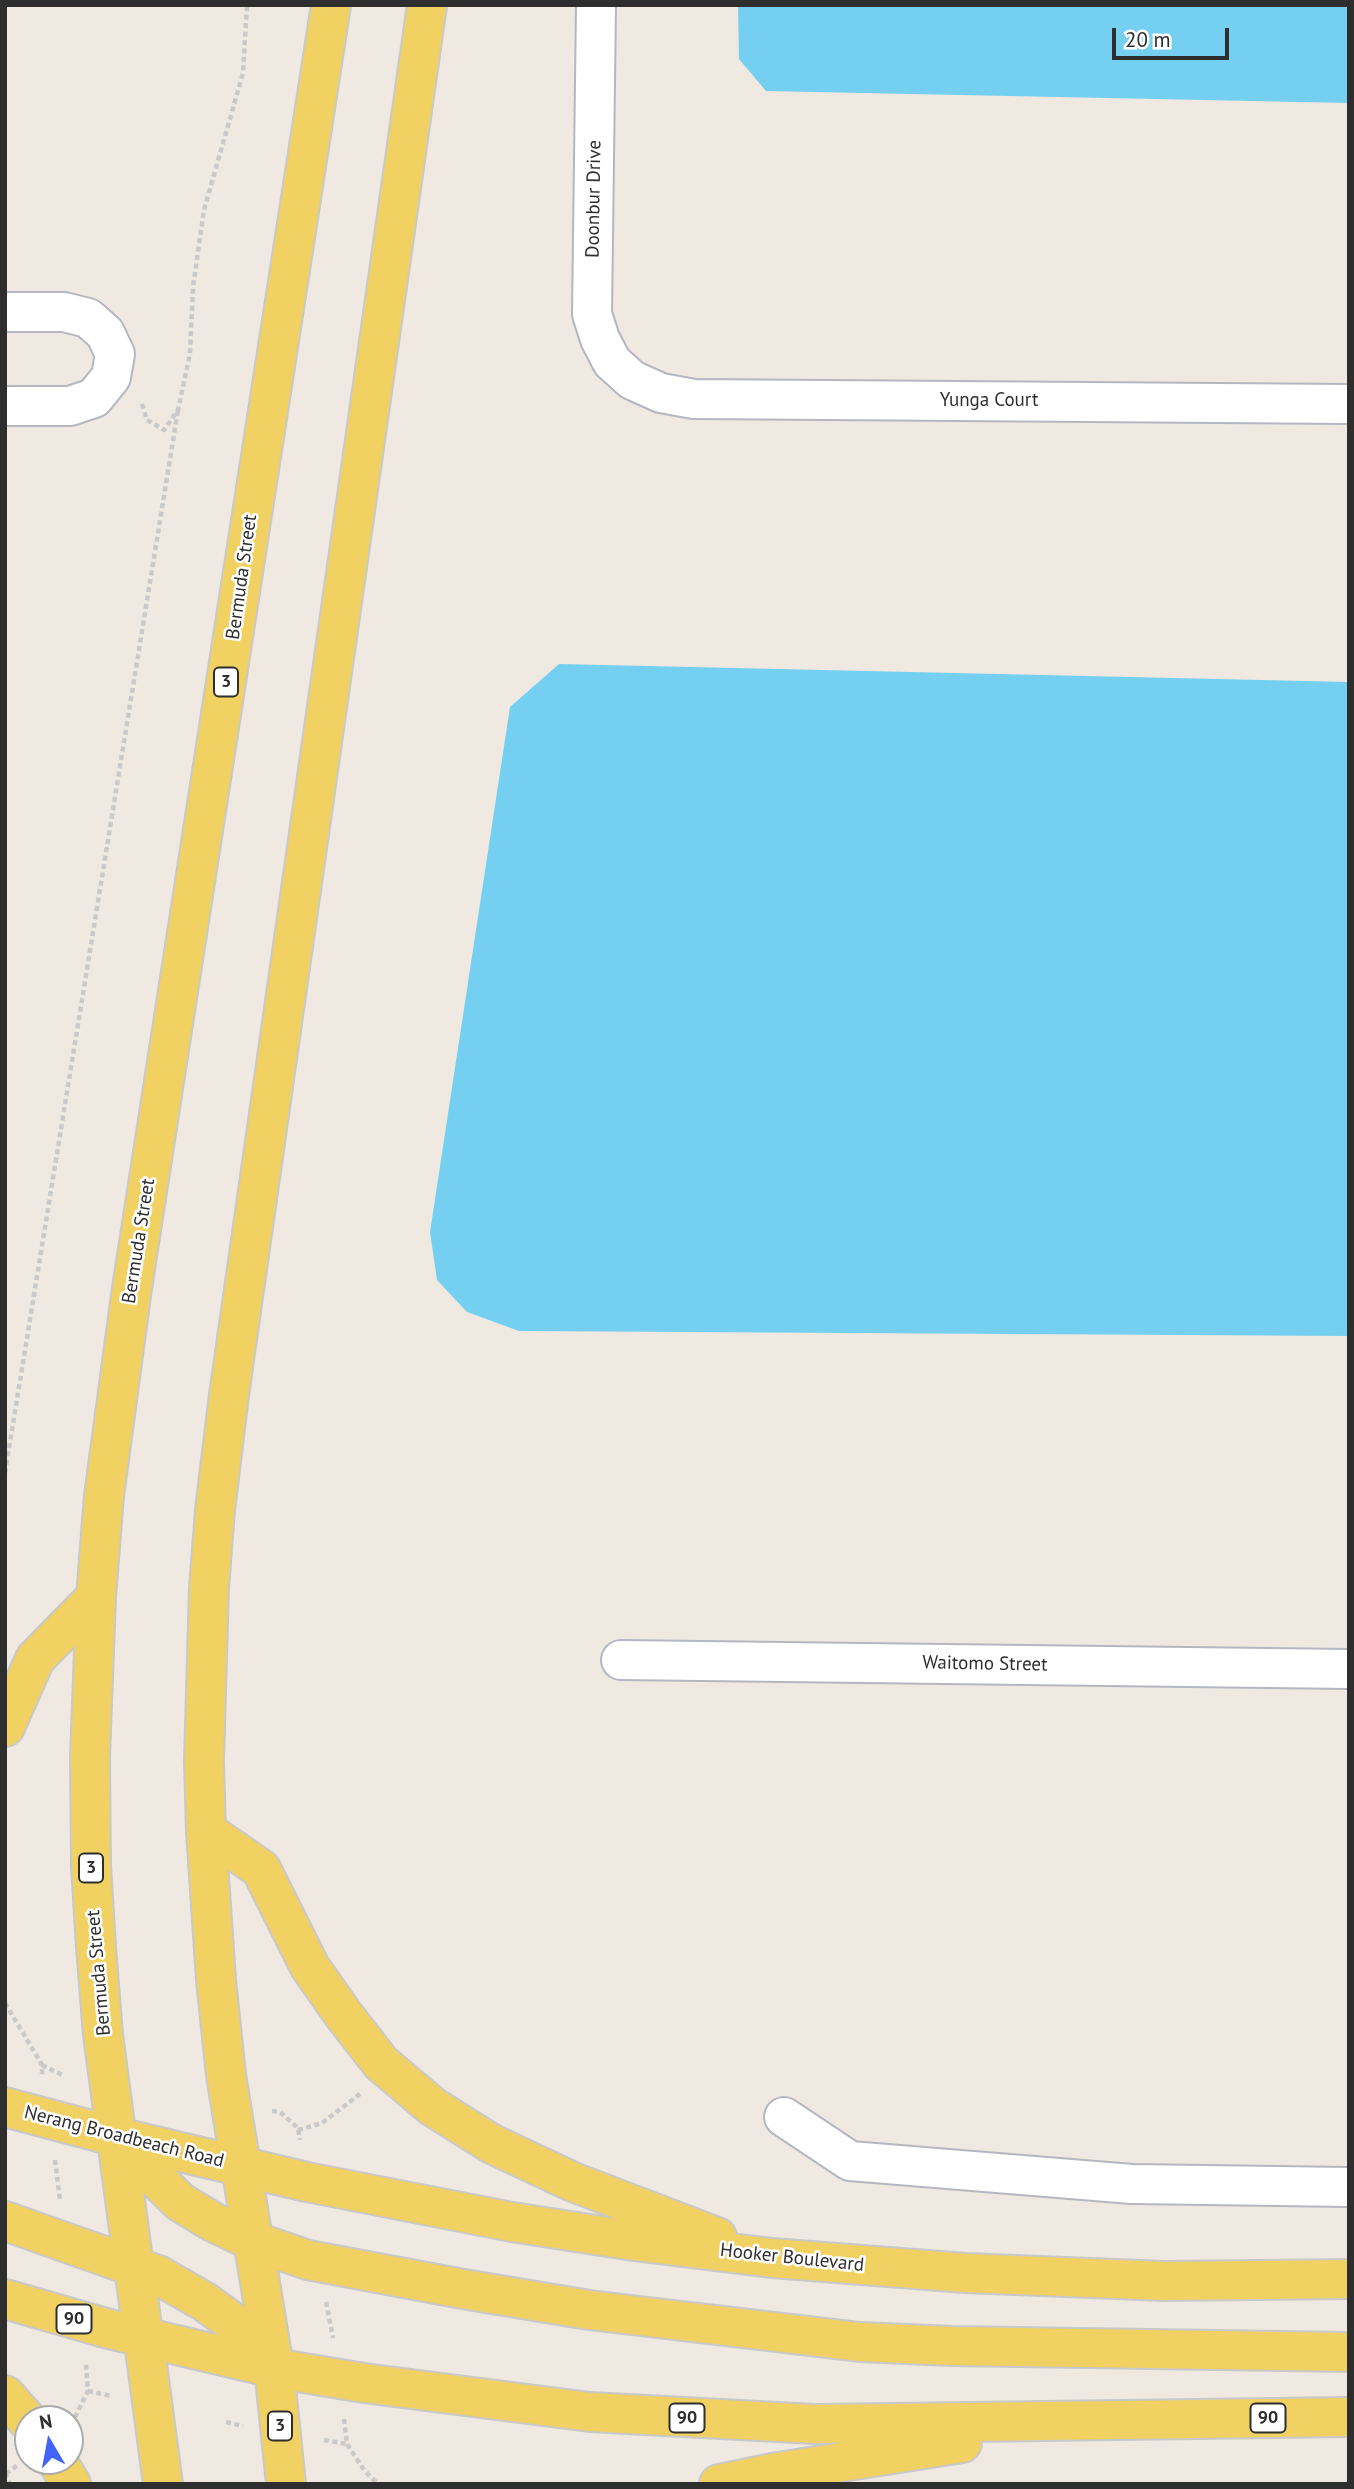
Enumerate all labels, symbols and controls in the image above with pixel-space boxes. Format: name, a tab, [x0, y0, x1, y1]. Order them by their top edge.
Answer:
scale bar	[1116, 14, 1233, 58]
text: 20 m	[1125, 26, 1171, 53]
street label: Doonbur Drive	[582, 140, 606, 258]
street label: Yunga Court	[940, 390, 1038, 412]
street label: Bermuda Street	[222, 513, 262, 641]
road number: 3	[214, 668, 238, 696]
street label: Bermuda Street	[118, 1177, 160, 1305]
street label: Waitomo Street	[922, 1652, 1048, 1676]
road number: 3	[79, 1854, 103, 1882]
street label: Bermuda Street	[82, 1909, 116, 2037]
street label: Nerang Broadbeach Road	[22, 2101, 226, 2173]
street label: Hooker Boulevard	[719, 2239, 865, 2277]
road number: 90	[56, 2304, 92, 2334]
road number: 90	[670, 2404, 704, 2432]
road number: 90	[1250, 2404, 1286, 2432]
north arrow	[14, 2405, 84, 2475]
text: N	[37, 2408, 54, 2434]
road number: 3	[268, 2412, 292, 2440]

